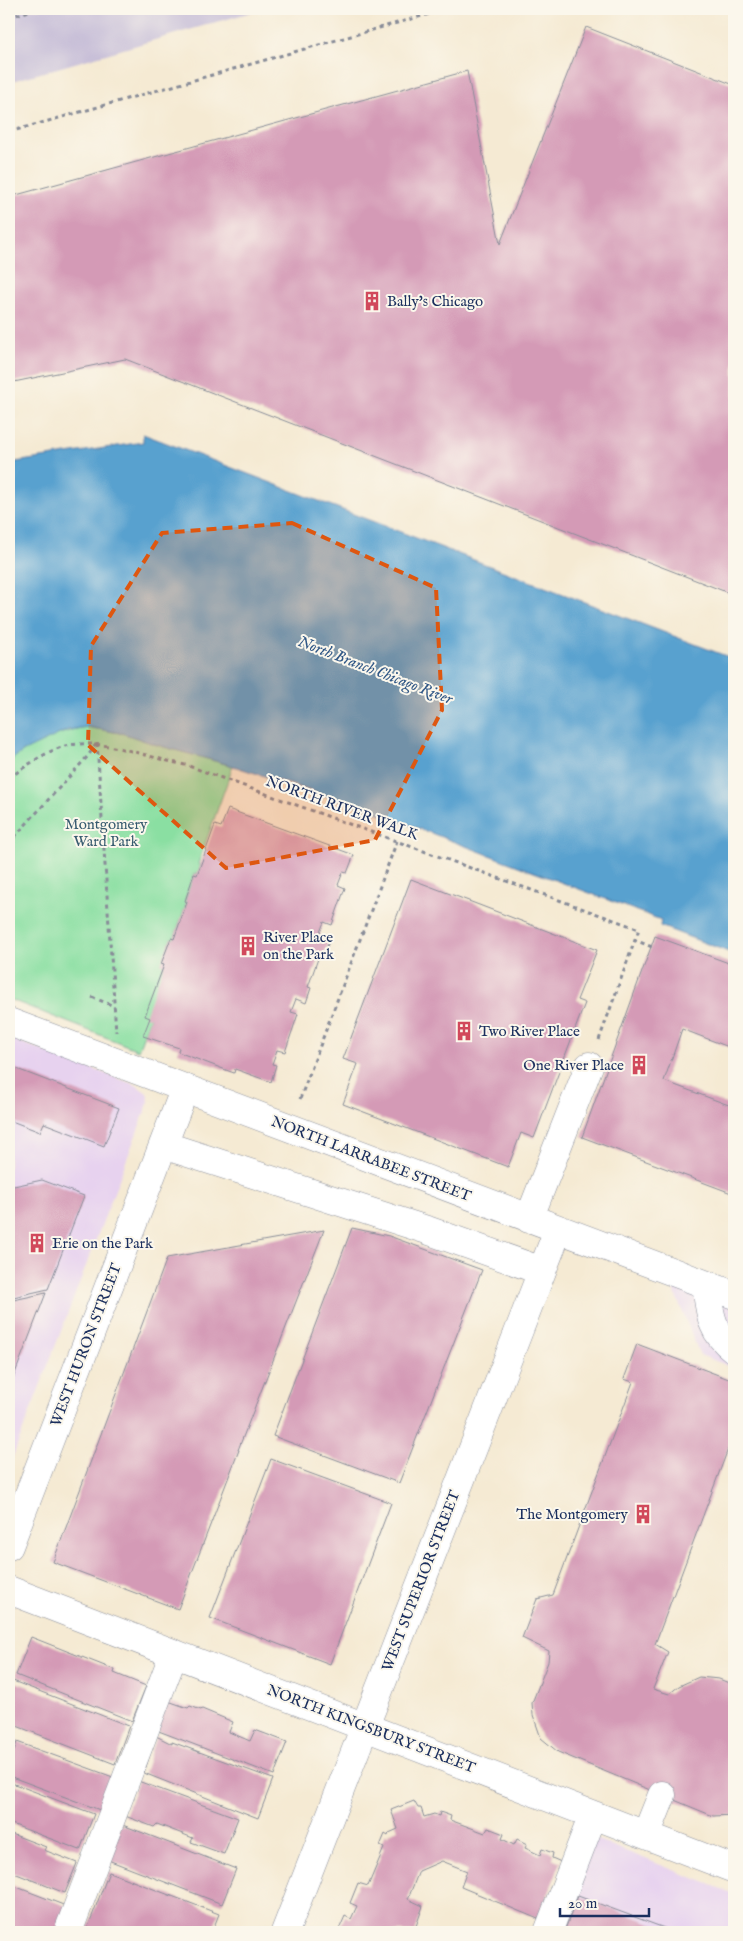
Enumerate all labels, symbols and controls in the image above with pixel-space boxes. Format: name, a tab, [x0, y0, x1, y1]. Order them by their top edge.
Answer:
building icon: Bally's Chicago	[361, 290, 383, 312]
place label: Bally's Chicago	[387, 292, 483, 311]
water label: North Branch Chicago River	[295, 632, 457, 710]
street label: NORTH RIVER WALK	[263, 772, 421, 845]
park label: Montgomery Ward Park	[65, 815, 148, 851]
place label: River Place on the Park	[263, 928, 335, 964]
building icon: River Place on the Park	[237, 935, 259, 957]
building icon: Two River Place	[453, 1020, 475, 1042]
place label: Two River Place	[479, 1022, 580, 1041]
building icon: One River Place	[628, 1054, 650, 1076]
place label: One River Place	[523, 1056, 624, 1075]
street label: NORTH LARRABEE STREET	[268, 1112, 474, 1206]
building icon: Erie on the Park	[26, 1232, 48, 1254]
place label: Erie on the Park	[52, 1234, 154, 1253]
street label: WEST HURON STREET	[46, 1261, 126, 1429]
street label: WEST SUPERIOR STREET	[378, 1488, 464, 1674]
building icon: The Montgomery	[632, 1503, 654, 1525]
place label: The Montgomery	[516, 1505, 629, 1524]
street label: NORTH KINGSBURY STREET	[264, 1680, 478, 1778]
scale bar	[560, 1886, 649, 1918]
text: 20 m	[568, 1894, 598, 1913]

